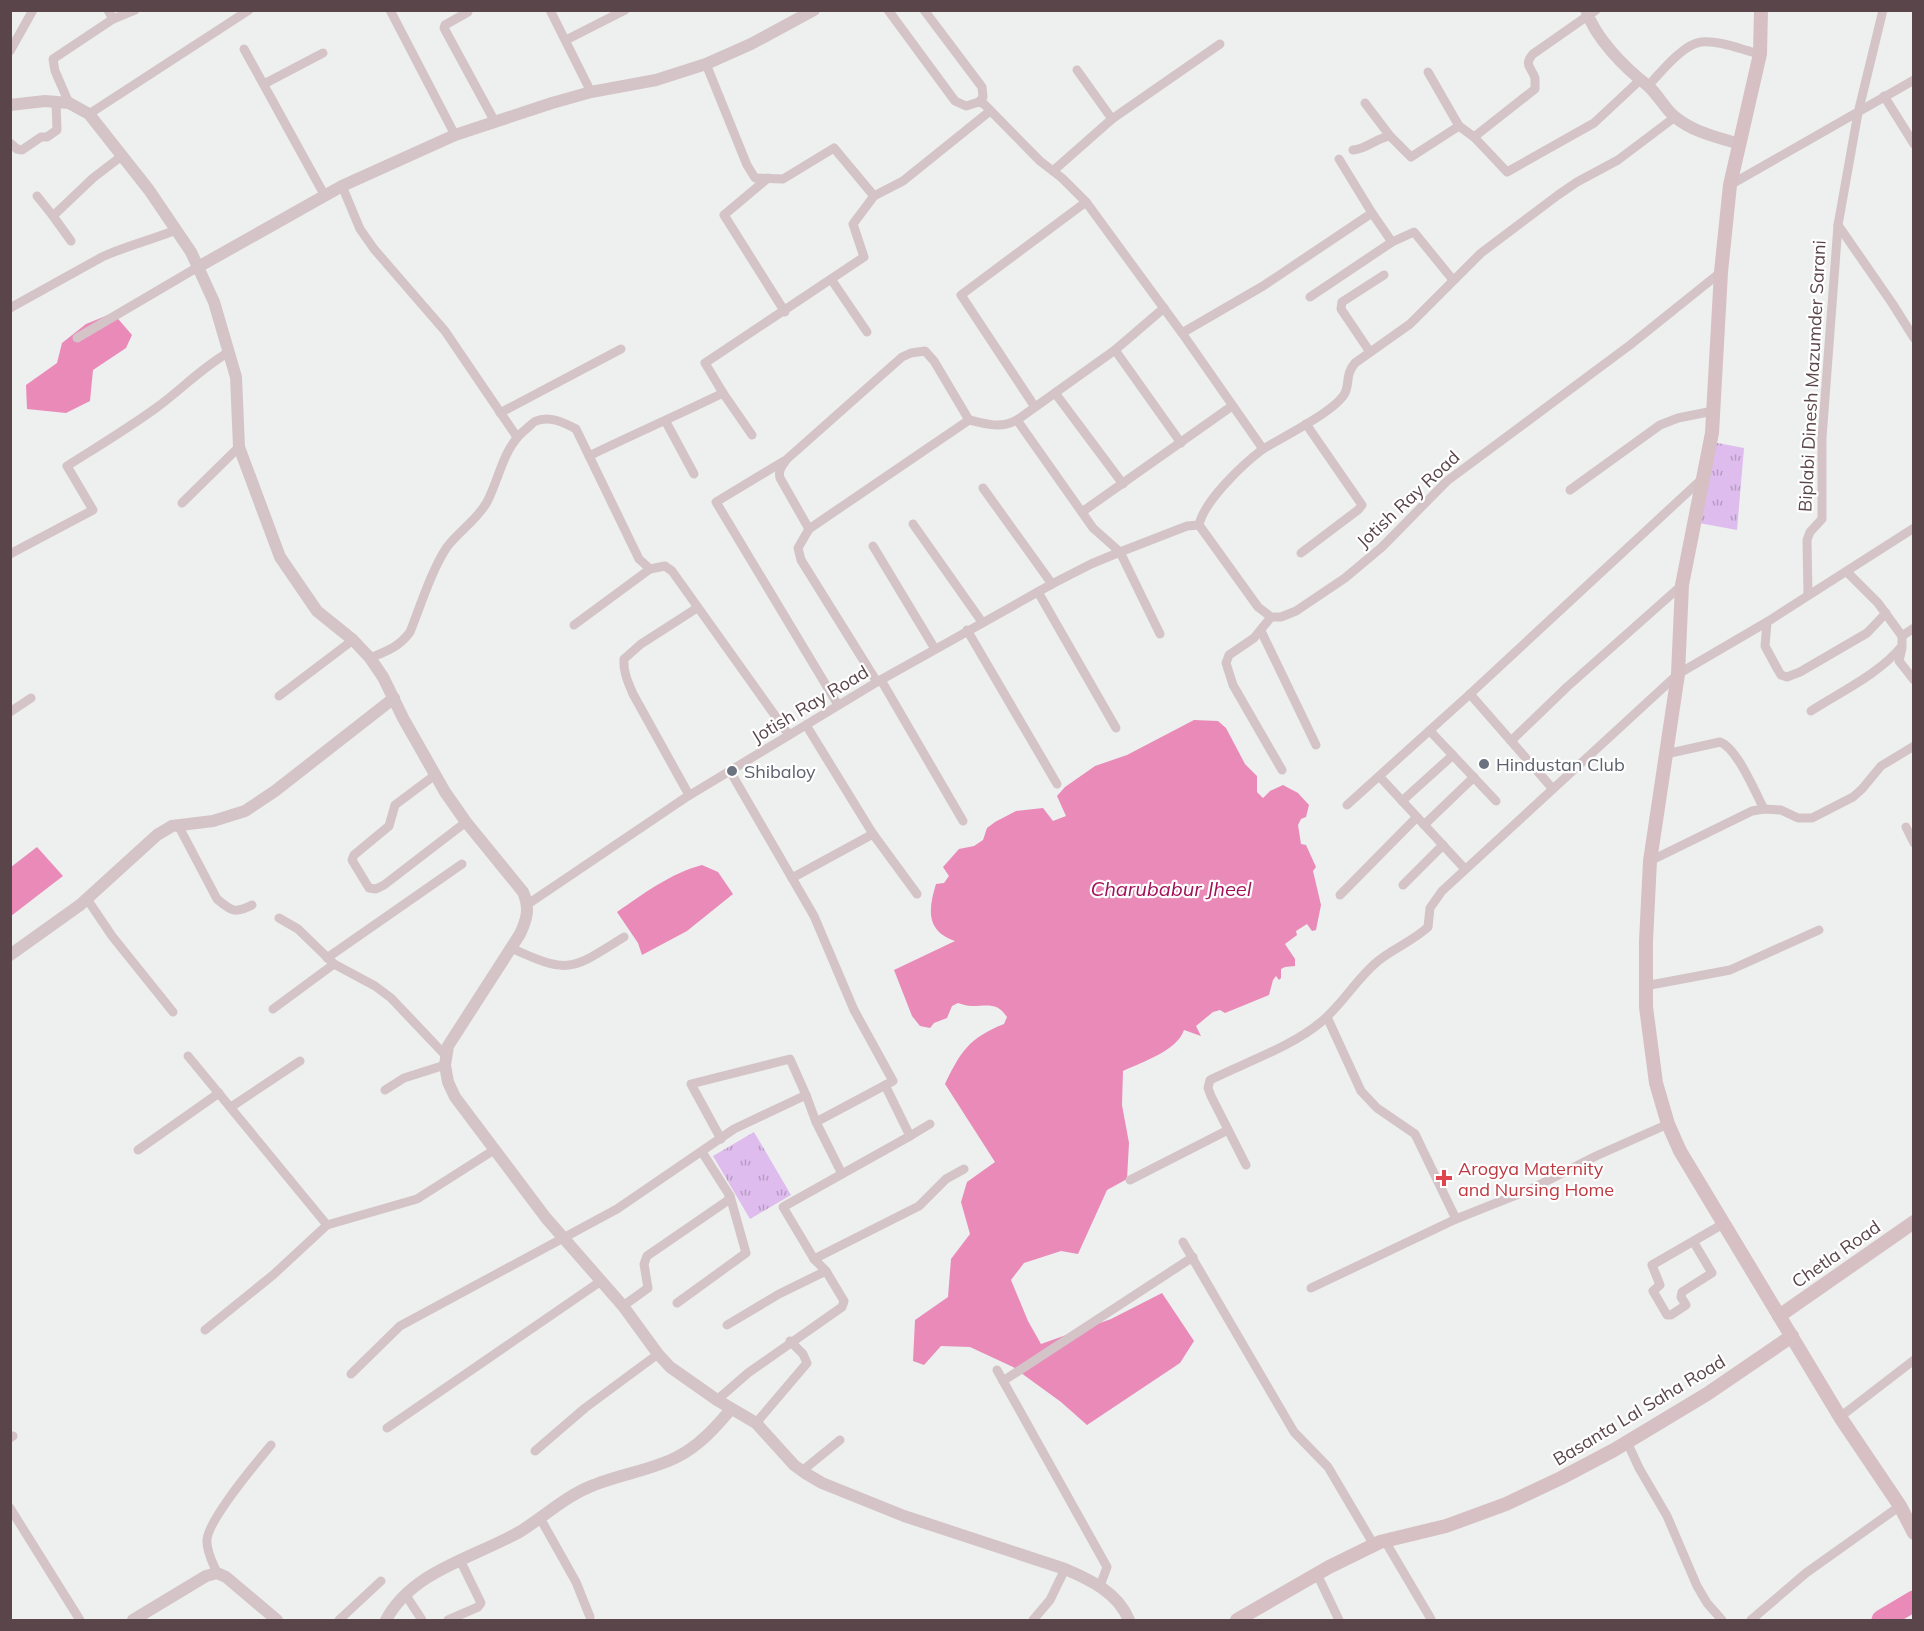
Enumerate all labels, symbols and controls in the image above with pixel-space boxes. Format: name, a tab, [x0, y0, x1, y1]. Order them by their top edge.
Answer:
street label: Biplabi Dinesh Mazumder Sarani	[1793, 240, 1831, 512]
street label: Jotish Ray Road	[1352, 445, 1464, 553]
street label: Jotish Ray Road	[747, 660, 873, 748]
place label: Hindustan Club	[1496, 753, 1625, 776]
marker: Hindustan Club	[1477, 757, 1491, 771]
place label: Shibaloy	[744, 760, 816, 783]
marker: Shibaloy	[725, 764, 739, 778]
water label: Charubabur Jheel	[1090, 876, 1252, 901]
place label: Arogya Maternity and Nursing Home	[1458, 1157, 1614, 1201]
marker: Arogya Maternity and Nursing Home	[1435, 1169, 1453, 1187]
street label: Chetla Road	[1787, 1215, 1885, 1293]
street label: Basanta Lal Saha Road	[1549, 1349, 1729, 1471]

